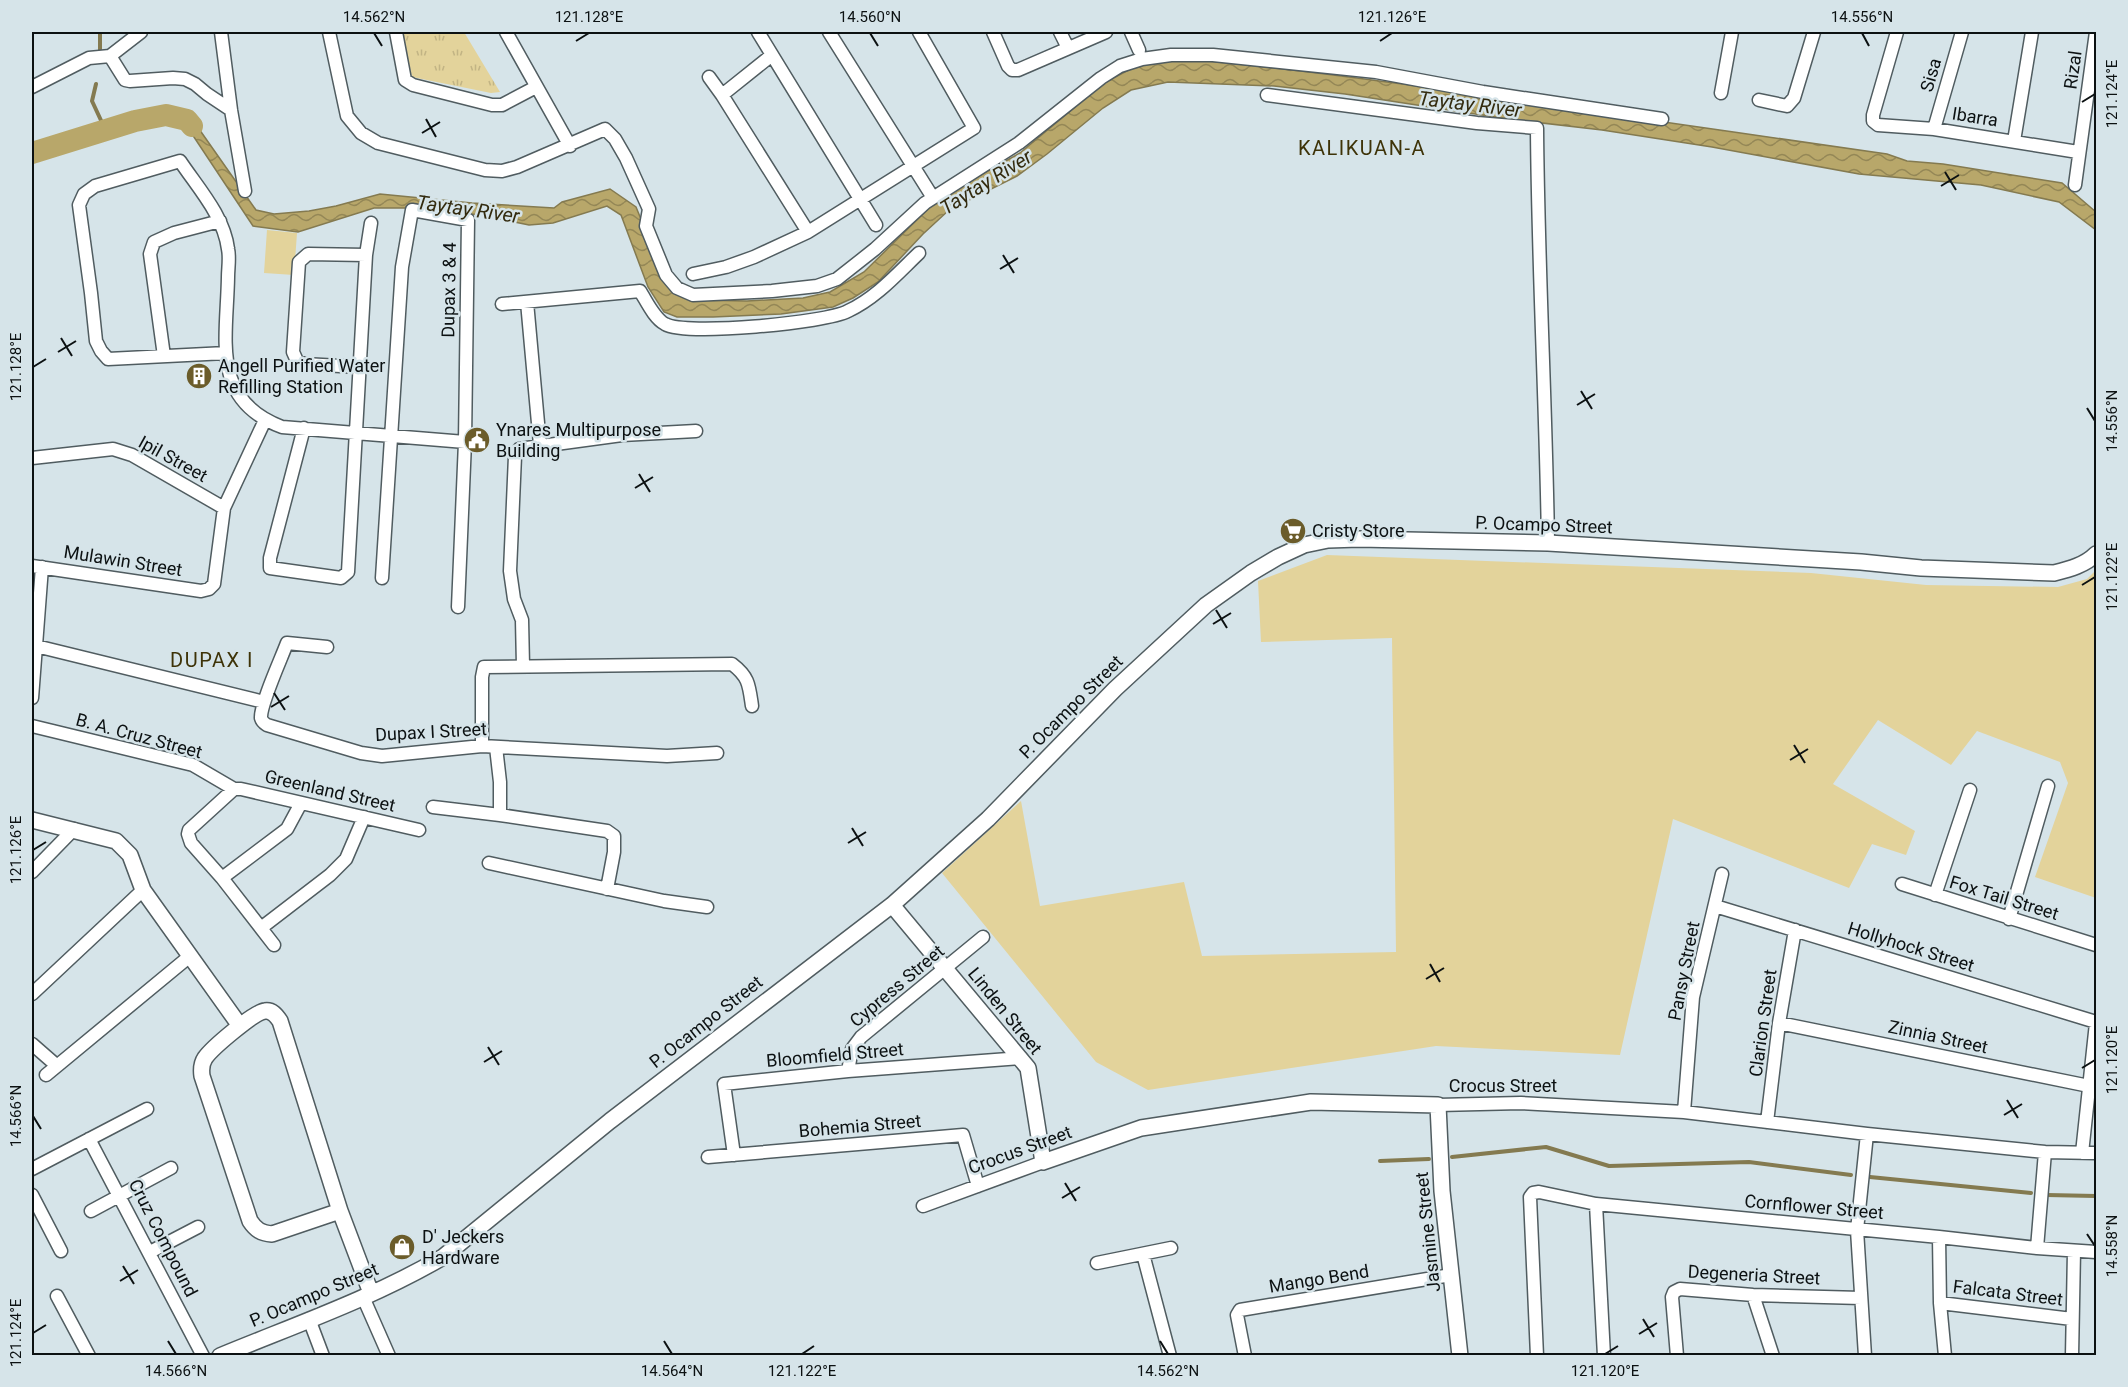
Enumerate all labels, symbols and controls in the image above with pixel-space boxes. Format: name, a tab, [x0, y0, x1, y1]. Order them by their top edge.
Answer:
text: 14.562°N	[343, 8, 405, 26]
text: 121.128°E	[555, 8, 624, 26]
text: 14.560°N	[839, 8, 901, 26]
text: 121.126°E	[1358, 8, 1427, 26]
text: 14.556°N	[1831, 8, 1893, 26]
street label: Rizal	[2059, 49, 2086, 90]
street label: Sisa	[1916, 56, 1945, 94]
text: 121.124°E	[2103, 59, 2121, 128]
water label: Taytay River	[1417, 86, 1524, 122]
street label: Ibarra	[1951, 103, 2000, 131]
district label: KALIKUAN-A	[1298, 136, 1426, 160]
water label: Taytay River	[936, 144, 1038, 220]
water label: Taytay River	[415, 190, 522, 228]
street label: Dupax 3 & 4	[437, 242, 460, 338]
text: 121.128°E	[7, 332, 25, 401]
place label: Angell Purified Water Refilling Station	[218, 355, 385, 397]
building icon: Angell Purified Water Refilling Station	[184, 361, 214, 391]
text: 14.556°N	[2103, 390, 2121, 452]
place label: Ynares Multipurpose Building	[496, 419, 661, 461]
public building icon: Ynares Multipurpose Building	[462, 425, 492, 455]
street label: Ipil Street	[135, 431, 212, 486]
street label: P. Ocampo Street	[1475, 512, 1613, 537]
supermarket icon: Cristy Store	[1278, 516, 1308, 546]
place label: Cristy Store	[1312, 520, 1405, 541]
street label: Mulawin Street	[62, 541, 184, 580]
text: 121.122°E	[2103, 542, 2121, 611]
district label: DUPAX I	[170, 648, 254, 672]
street label: P. Ocampo Street	[1015, 651, 1127, 763]
street label: B. A. Cruz Street	[74, 709, 205, 763]
street label: Dupax I Street	[375, 718, 487, 745]
street label: Greenland Street	[263, 765, 398, 816]
text: 121.126°E	[7, 815, 25, 884]
street label: Fox Tail Street	[1947, 871, 2061, 924]
street label: Hollyhock Street	[1845, 917, 1977, 976]
street label: Pansy Street	[1664, 919, 1703, 1022]
street label: Cypress Street	[845, 940, 948, 1031]
street label: Linden Street	[964, 963, 1047, 1058]
street label: Clarion Street	[1745, 968, 1780, 1078]
street label: P. Ocampo Street	[645, 971, 766, 1072]
street label: Zinnia Street	[1886, 1016, 1990, 1057]
text: 121.120°E	[2103, 1025, 2121, 1094]
street label: Bloomfield Street	[765, 1038, 905, 1071]
street label: Crocus Street	[1449, 1075, 1557, 1096]
text: 14.566°N	[7, 1085, 25, 1147]
street label: Bohemia Street	[798, 1110, 922, 1141]
street label: Crocus Street	[965, 1121, 1074, 1178]
street label: Jasmine Street	[1411, 1171, 1444, 1293]
street label: Cruz Compound	[125, 1175, 202, 1300]
street label: Cornflower Street	[1744, 1190, 1885, 1223]
text: 14.558°N	[2103, 1215, 2121, 1277]
place label: D' Jeckers Hardware	[422, 1226, 504, 1268]
shop icon: D' Jeckers Hardware	[387, 1232, 417, 1262]
street label: P. Ocampo Street	[246, 1258, 381, 1331]
street label: Mango Bend	[1267, 1260, 1371, 1297]
street label: Degeneria Street	[1687, 1261, 1821, 1288]
street label: Falcata Street	[1952, 1275, 2064, 1310]
text: 121.124°E	[7, 1298, 25, 1367]
text: 14.566°N	[145, 1362, 207, 1380]
text: 14.564°N	[641, 1362, 703, 1380]
text: 121.122°E	[768, 1362, 837, 1380]
text: 14.562°N	[1137, 1362, 1199, 1380]
text: 121.120°E	[1571, 1362, 1640, 1380]

